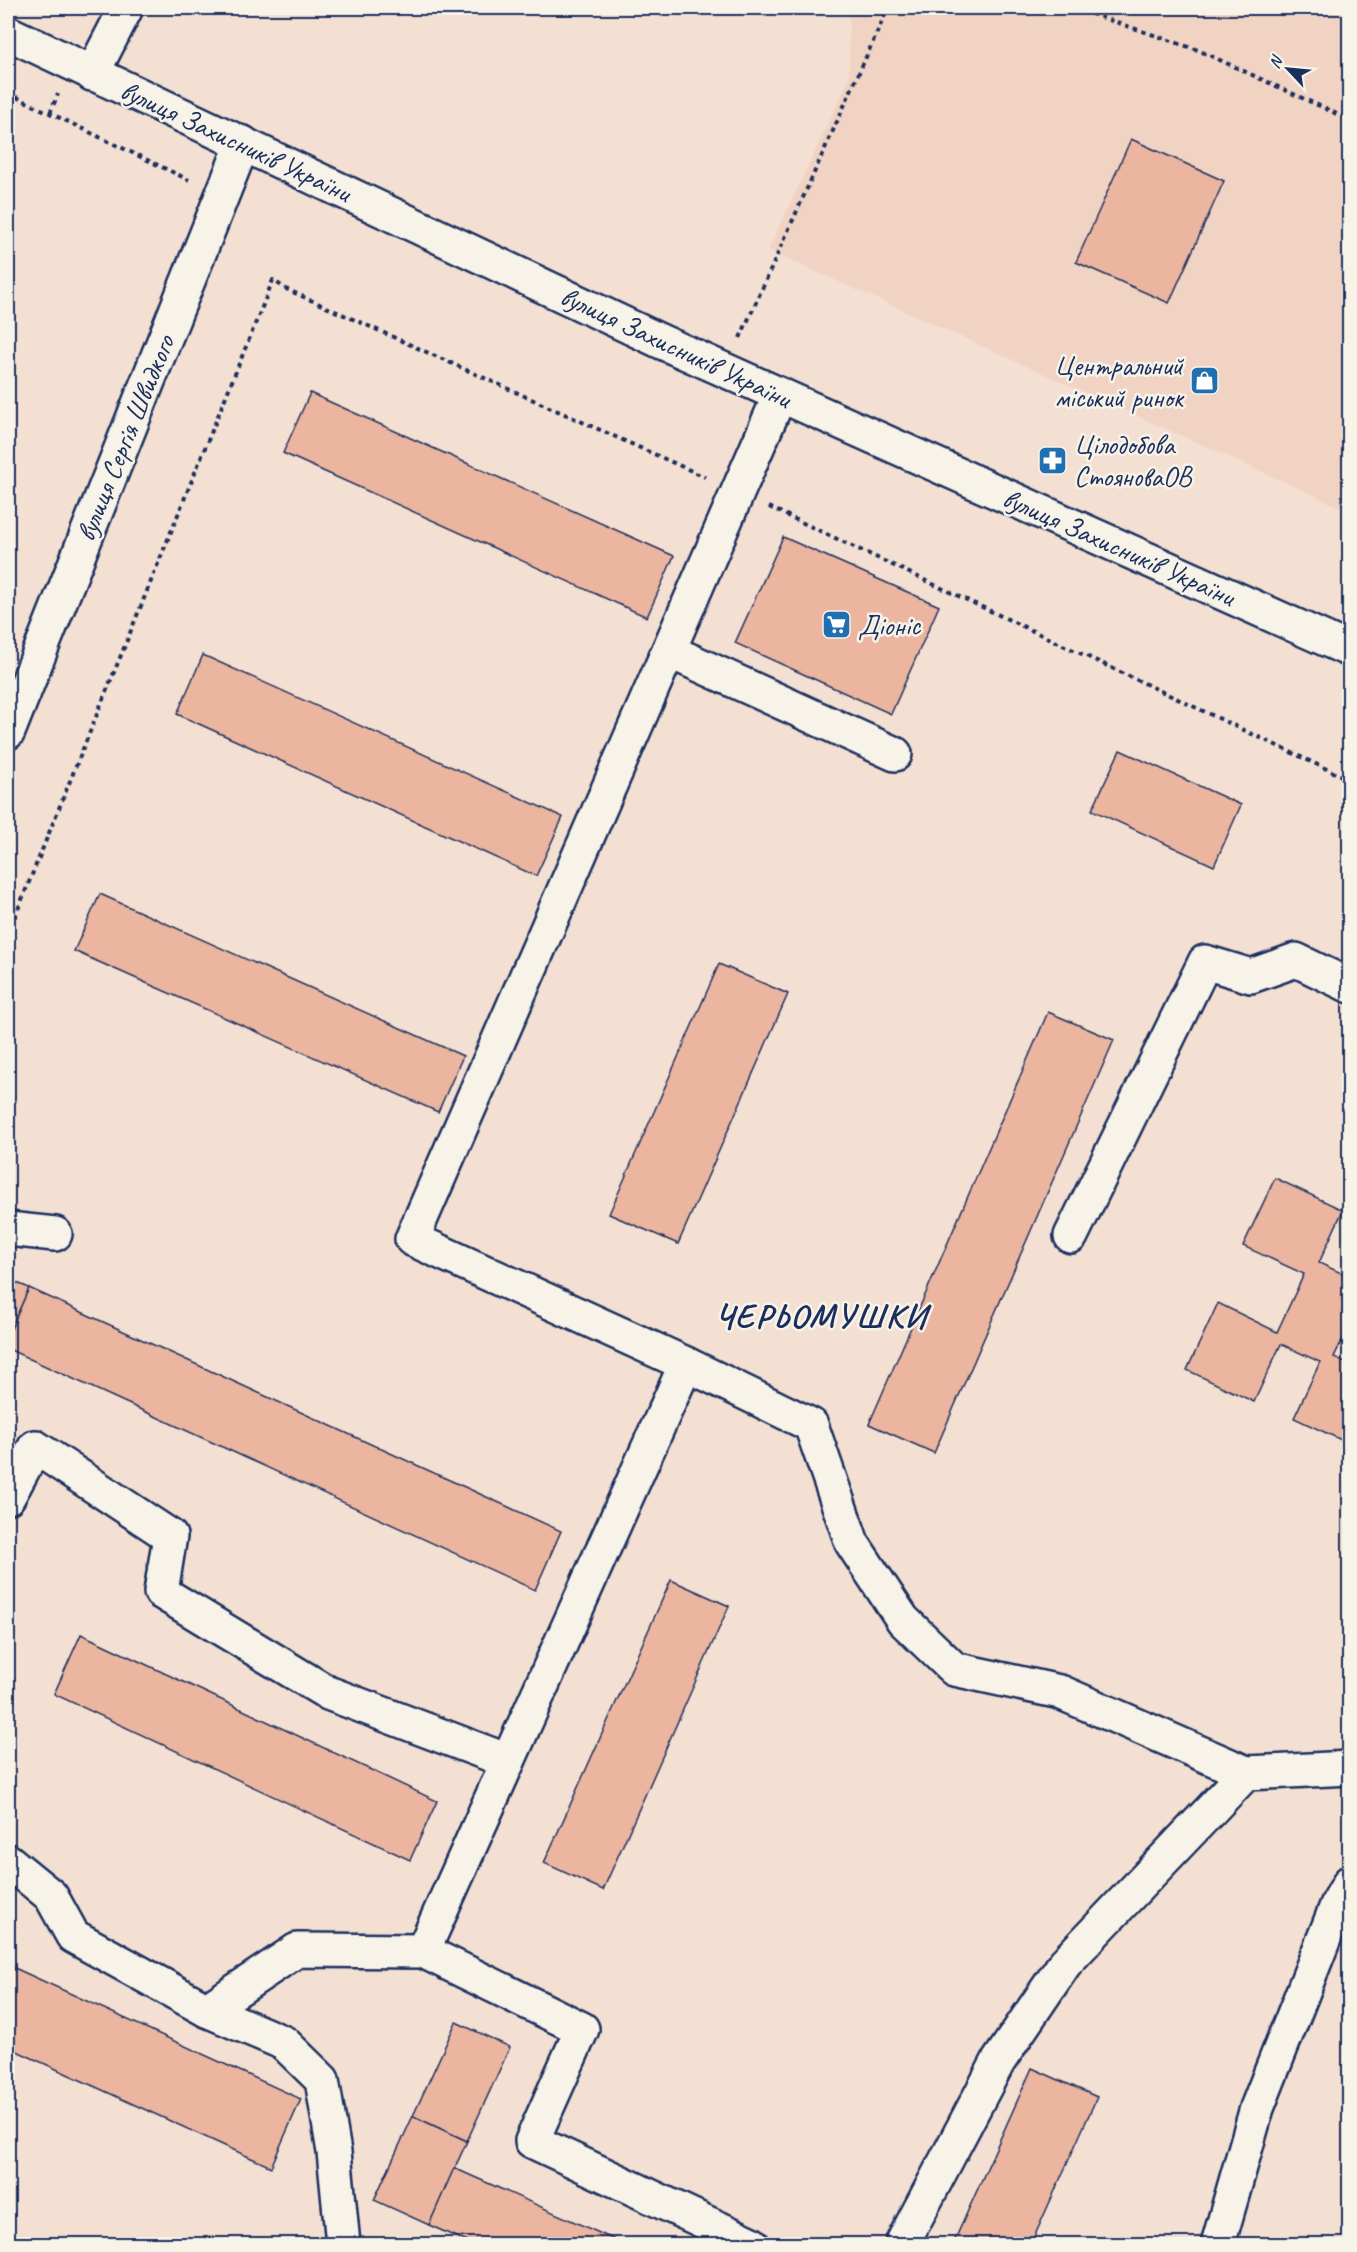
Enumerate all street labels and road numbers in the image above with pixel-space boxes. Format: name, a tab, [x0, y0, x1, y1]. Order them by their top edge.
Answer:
street label: вулиця Захисників України	[115, 72, 358, 210]
street label: вулиця Захисників України	[555, 278, 798, 416]
street label: вулиця Сергія Швидкого	[68, 328, 183, 546]
street label: вулиця Захисників України	[998, 480, 1242, 615]

